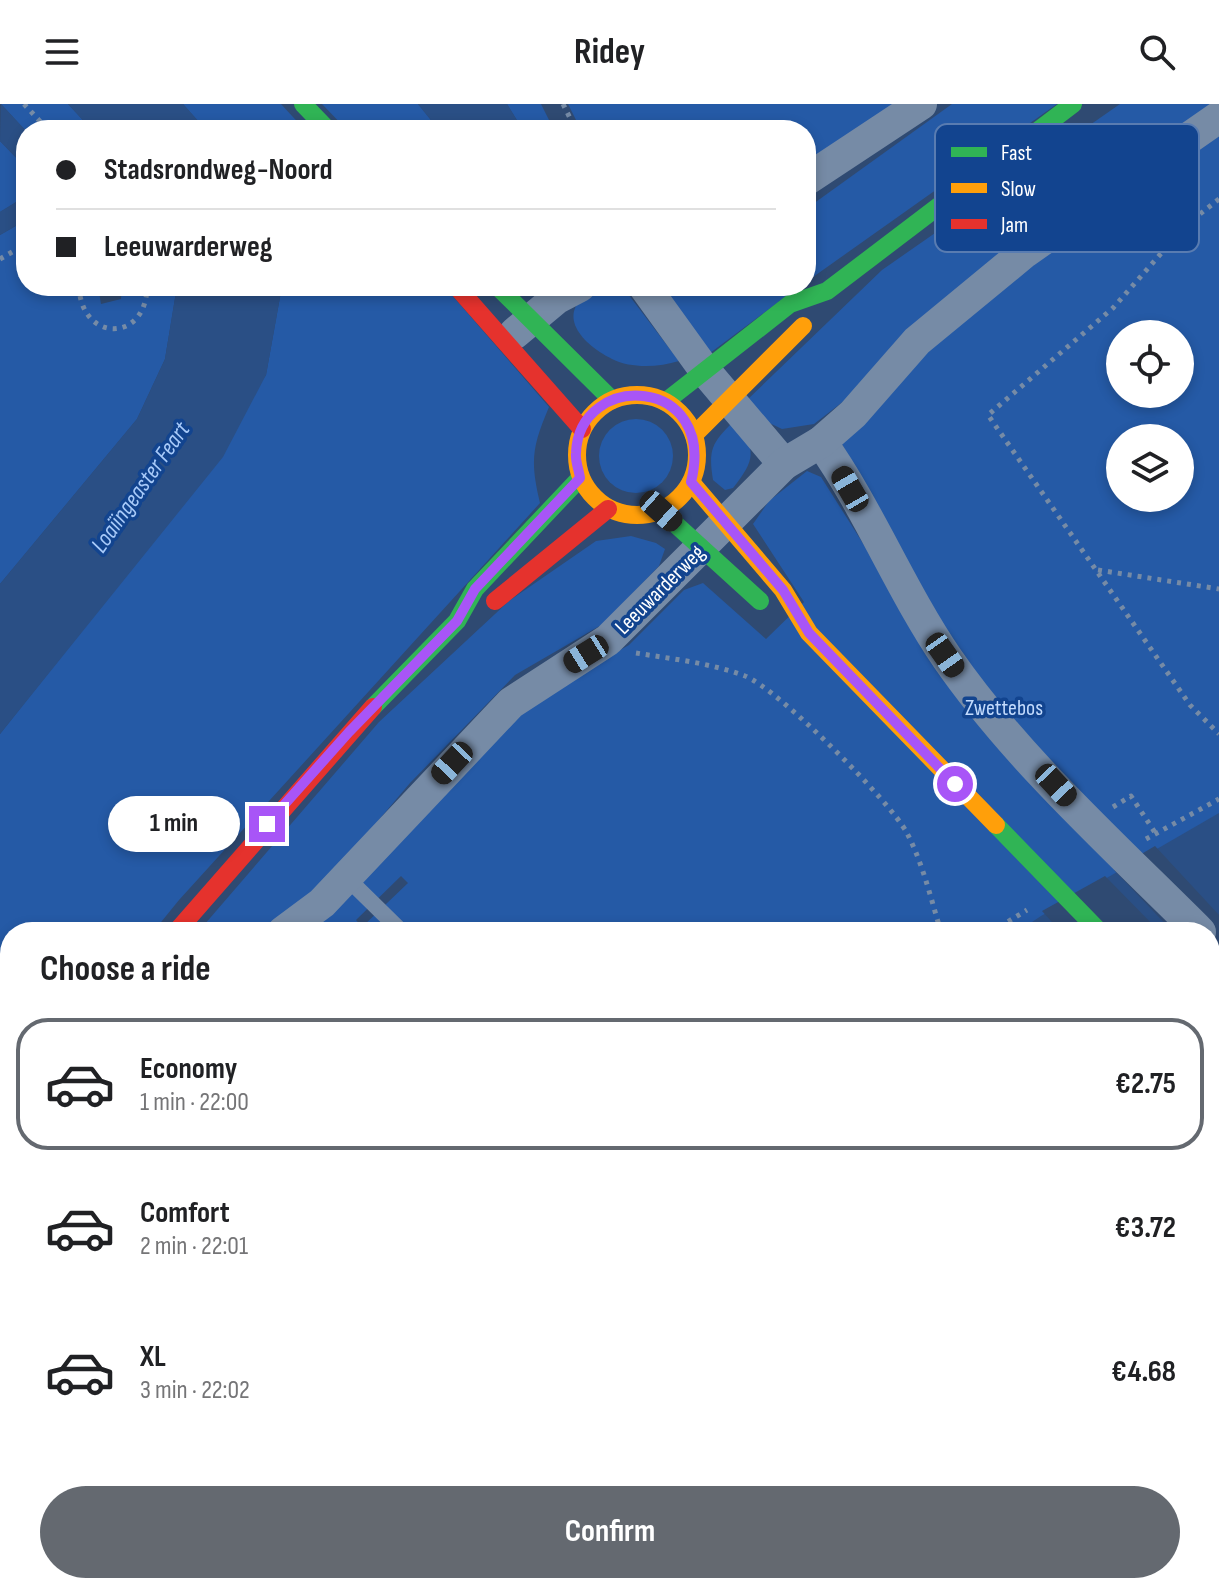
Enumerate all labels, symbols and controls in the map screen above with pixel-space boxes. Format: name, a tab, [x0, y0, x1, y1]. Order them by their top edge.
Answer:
icon: menu	[40, 30, 84, 74]
icon: search	[1135, 30, 1179, 74]
text: Ridey	[574, 31, 645, 74]
legend	[935, 124, 1199, 252]
text: Fast	[1001, 140, 1032, 167]
text: Stadsrondweg-Noord	[104, 152, 333, 188]
text: Slow	[1001, 176, 1036, 203]
text: Jam	[1000, 212, 1028, 239]
text: Leeuwarderweg	[104, 229, 272, 265]
map controls	[1106, 320, 1194, 512]
button: locate	[1106, 320, 1194, 408]
water label: Loaiïngeaster Feart	[85, 416, 197, 558]
button: layers	[1106, 424, 1194, 512]
car	[828, 462, 872, 516]
car	[635, 486, 687, 536]
street label: Leeuwarderweg	[610, 539, 711, 641]
car	[921, 628, 969, 682]
car	[559, 631, 613, 677]
park label: Zwettebos	[965, 695, 1043, 722]
car	[427, 737, 477, 789]
car	[1031, 759, 1081, 811]
route start	[937, 766, 973, 802]
callout: 1 min	[107, 796, 239, 852]
route end	[249, 806, 285, 842]
text: 1 min	[150, 808, 198, 839]
text: Choose a ride	[40, 948, 211, 991]
icon: car	[44, 1048, 116, 1120]
text: Economy	[140, 1051, 237, 1087]
text: €2.75	[1115, 1066, 1176, 1102]
text: 1 min · 22:00	[140, 1087, 249, 1118]
icon: car	[44, 1192, 116, 1264]
text: Comfort	[140, 1195, 230, 1231]
text: €3.72	[1115, 1210, 1176, 1246]
text: 2 min · 22:01	[140, 1231, 248, 1262]
icon: car	[44, 1336, 116, 1408]
text: XL	[140, 1339, 166, 1375]
text: €4.68	[1111, 1354, 1176, 1390]
text: 3 min · 22:02	[140, 1375, 250, 1406]
button: Confirm	[40, 1486, 1180, 1578]

